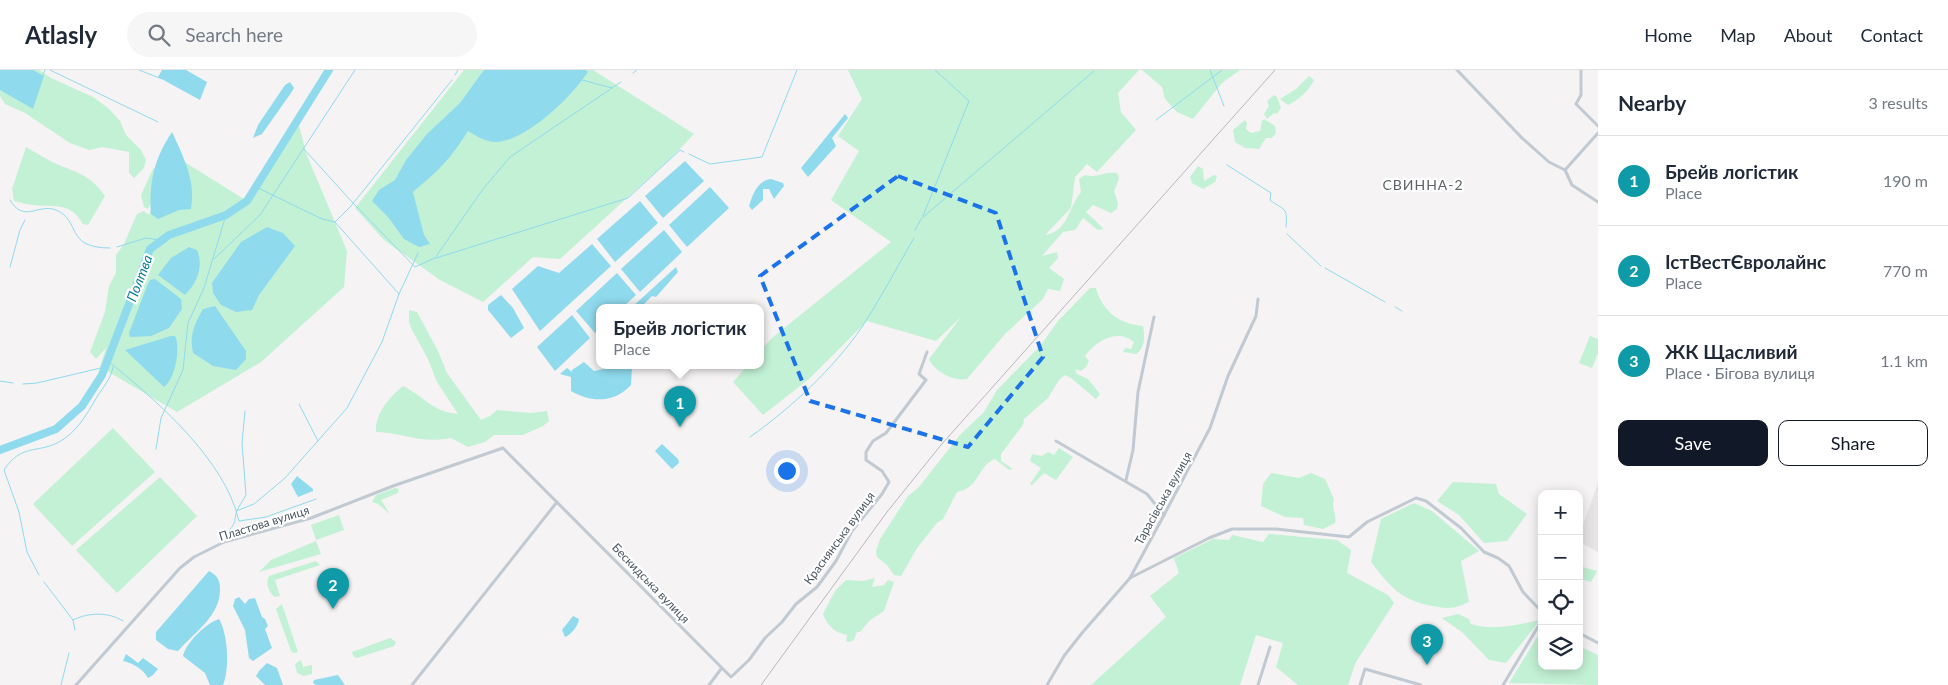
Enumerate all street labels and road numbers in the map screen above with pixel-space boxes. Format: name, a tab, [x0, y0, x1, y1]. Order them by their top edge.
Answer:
street label: Тарасівська вулиця	[1131, 449, 1195, 547]
street label: Краснянська вулиця	[800, 489, 878, 587]
street label: Пластова вулиця	[217, 502, 311, 544]
street label: Бескидська вулиця	[609, 540, 693, 626]

